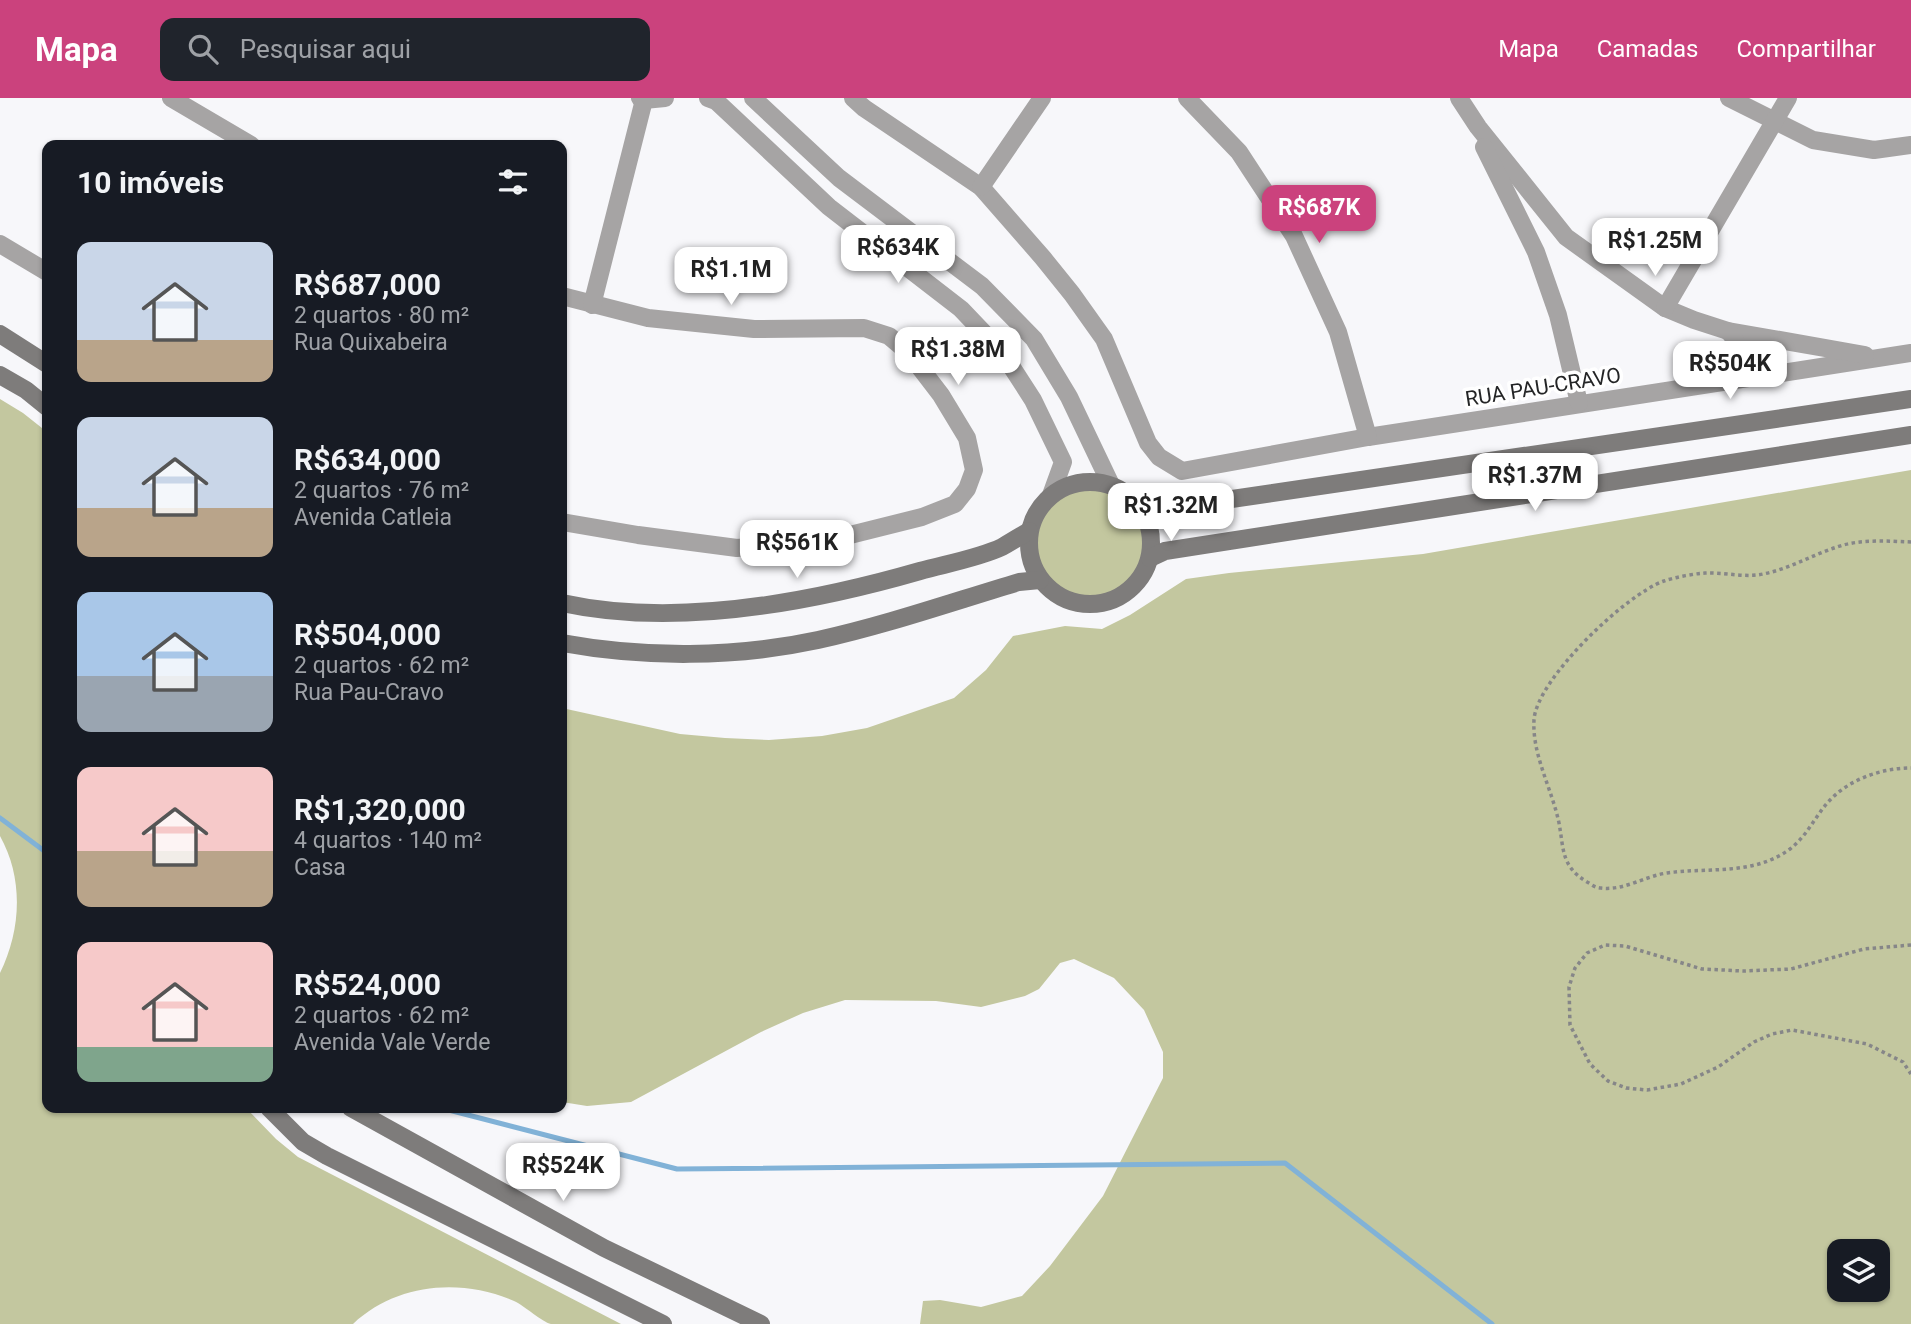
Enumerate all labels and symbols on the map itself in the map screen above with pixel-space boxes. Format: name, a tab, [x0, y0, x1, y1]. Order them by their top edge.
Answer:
pin: R$687K	[1262, 186, 1376, 245]
pin: R$1.25M	[1590, 218, 1720, 278]
pin: R$634K	[841, 226, 955, 285]
pin: R$1.1M	[674, 248, 788, 307]
pin: R$1.38M	[893, 328, 1023, 387]
pin: R$504K	[1673, 342, 1787, 401]
street label: RUA PAU-CRAVO	[1464, 363, 1622, 411]
pin: R$1.37M	[1470, 454, 1600, 513]
pin: R$1.32M	[1106, 484, 1236, 543]
pin: R$561K	[740, 520, 854, 580]
pin: R$524K	[506, 1144, 620, 1203]

